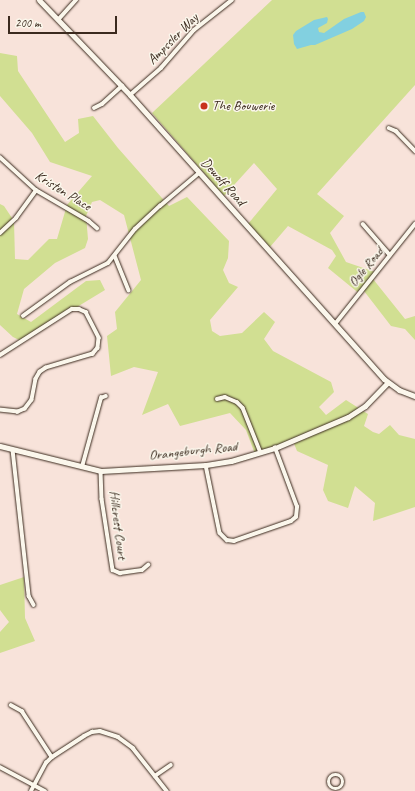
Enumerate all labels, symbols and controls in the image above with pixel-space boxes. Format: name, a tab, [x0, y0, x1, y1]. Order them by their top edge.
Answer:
scale bar	[10, 8, 119, 34]
street label: Ampssler Way	[144, 10, 202, 68]
text: 200 m	[15, 15, 41, 31]
place label: The Bouwerie	[212, 98, 275, 114]
marker: The Bouwerie	[199, 101, 209, 111]
street label: Dewolf Road	[197, 155, 249, 209]
street label: Kristen Place	[32, 167, 94, 215]
street label: Ogle Road	[345, 244, 387, 290]
street label: Orangeburgh Road	[148, 438, 238, 464]
street label: Hillcrest Court	[105, 490, 131, 560]

